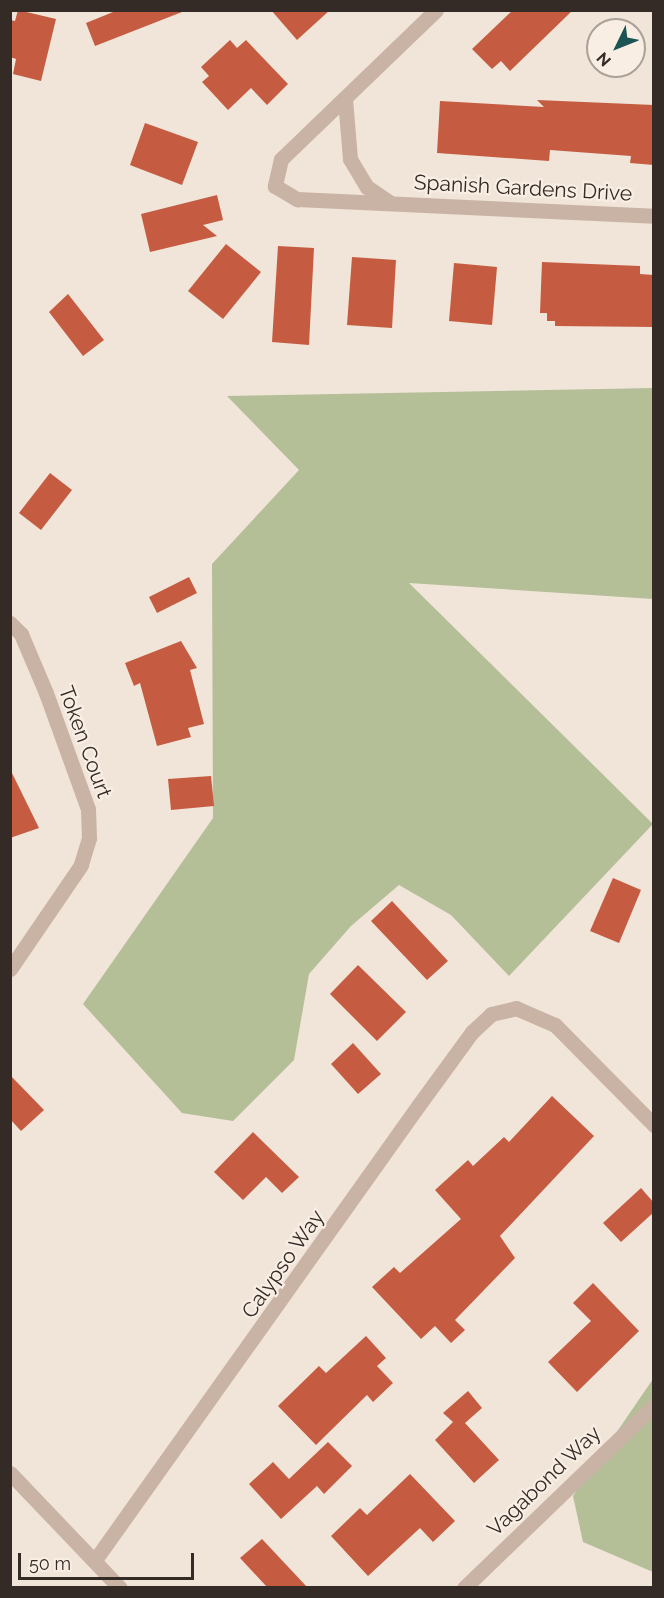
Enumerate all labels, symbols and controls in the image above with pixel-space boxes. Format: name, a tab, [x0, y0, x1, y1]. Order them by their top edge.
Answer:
north arrow	[586, 18, 646, 78]
text: N	[593, 48, 615, 70]
street label: Spanish Gardens Drive	[413, 170, 633, 206]
street label: Token Court	[53, 683, 117, 801]
street label: Calypso Way	[236, 1205, 330, 1323]
street label: Vagabond Way	[482, 1420, 606, 1542]
scale bar	[21, 1541, 196, 1579]
text: 50 m	[29, 1553, 71, 1574]

